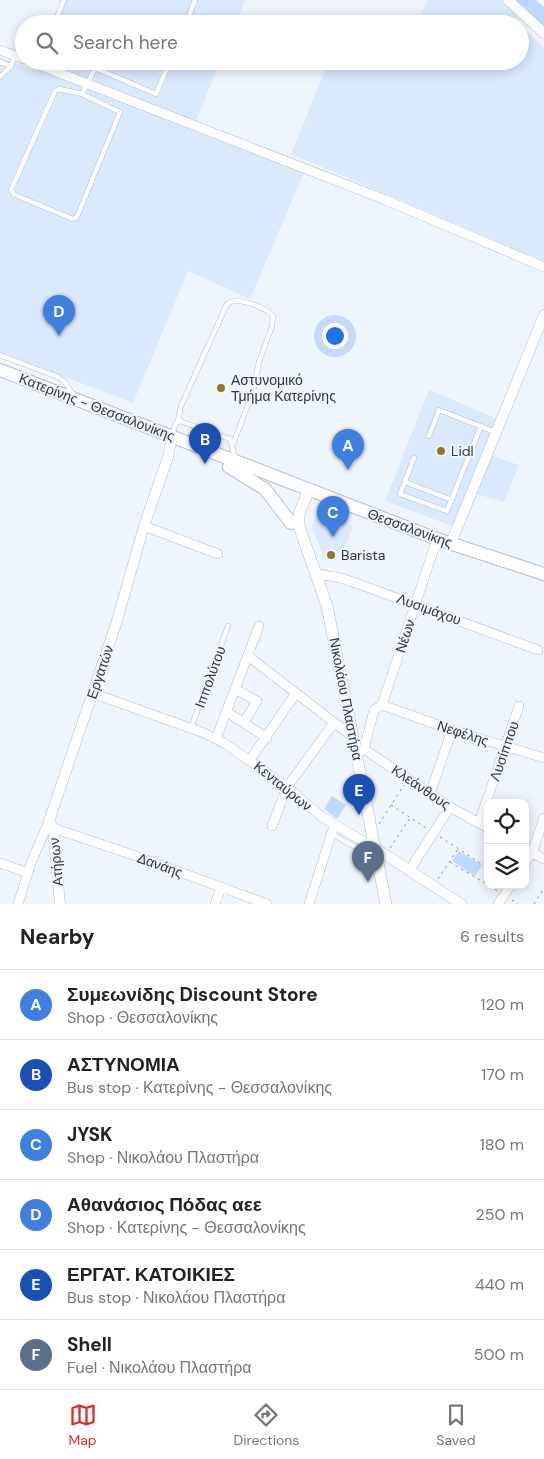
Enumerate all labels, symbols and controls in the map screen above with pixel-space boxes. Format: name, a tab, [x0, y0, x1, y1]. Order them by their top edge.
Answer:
search box	[15, 15, 529, 70]
icon: search	[33, 29, 61, 57]
text: Search here	[73, 30, 178, 55]
pin: D	[43, 295, 75, 336]
your location	[322, 323, 348, 349]
street label: Κατερίνης - Θεσσαλονίκης	[17, 369, 178, 445]
place label: Αστυνομικό Τμήμα Κατερίνης	[231, 371, 336, 405]
marker: Αστυνομικό Τμήμα Κατερίνης	[215, 382, 227, 394]
pin: B	[189, 423, 221, 464]
pin: A	[332, 429, 364, 470]
place label: Lidl	[451, 442, 474, 460]
marker: Lidl	[435, 445, 447, 457]
pin: C	[317, 496, 349, 537]
street label: Θεσσαλονίκης	[365, 504, 455, 552]
place label: Barista	[341, 546, 385, 564]
marker: Barista	[325, 549, 337, 561]
street label: Λυσιμάχου	[394, 589, 464, 629]
street label: Νέων	[391, 617, 419, 655]
street label: Νικολάου Πλαστήρα	[325, 636, 367, 762]
street label: Εργατών	[82, 643, 118, 701]
street label: Ιππολύτου	[190, 644, 230, 710]
street label: Νεφέλης	[435, 716, 491, 750]
street label: Λυσίππου	[485, 719, 523, 783]
street label: Κενταύρων	[250, 757, 316, 815]
street label: Κλεάνθους	[388, 761, 454, 814]
pin: E	[343, 774, 375, 815]
map controls	[484, 799, 529, 889]
button: locate	[484, 799, 529, 844]
street label: Ατήρων	[45, 837, 67, 887]
pin: F	[352, 841, 384, 882]
button: layers	[484, 844, 529, 889]
street label: Δανάης	[135, 848, 185, 882]
text: Nearby	[20, 923, 94, 951]
text: 6 results	[460, 926, 524, 947]
text: Συμεωνίδης Discount Store	[67, 982, 318, 1007]
text: A	[30, 994, 42, 1015]
text: 120 m	[480, 994, 524, 1015]
text: Shop · Θεσσαλονίκης	[67, 1007, 218, 1028]
text: ΑΣΤΥΝΟΜΙΑ	[67, 1052, 180, 1077]
text: B	[31, 1064, 41, 1085]
text: 170 m	[481, 1064, 524, 1085]
text: Bus stop · Κατερίνης - Θεσσαλονίκης	[67, 1077, 332, 1098]
text: JYSK	[67, 1122, 112, 1147]
text: C	[30, 1134, 42, 1155]
text: 180 m	[480, 1134, 524, 1155]
text: Shop · Νικολάου Πλαστήρα	[67, 1147, 259, 1168]
text: Αθανάσιος Πόδας αεε	[67, 1192, 262, 1217]
text: D	[30, 1204, 42, 1225]
text: 250 m	[476, 1204, 524, 1225]
text: Shop · Κατερίνης - Θεσσαλονίκης	[67, 1217, 306, 1238]
text: ΕΡΓΑΤ. ΚΑΤΟΙΚΙΕΣ	[67, 1262, 235, 1287]
text: E	[31, 1274, 41, 1295]
text: 440 m	[475, 1274, 524, 1295]
text: Bus stop · Νικολάου Πλαστήρα	[67, 1287, 285, 1308]
text: Shell	[67, 1332, 112, 1357]
text: F	[32, 1344, 40, 1365]
text: 500 m	[474, 1344, 524, 1365]
text: Fuel · Νικολάου Πλαστήρα	[67, 1357, 252, 1378]
tab: Map	[68, 1401, 97, 1449]
tab: Directions	[234, 1401, 299, 1449]
tab: Saved	[436, 1401, 476, 1449]

